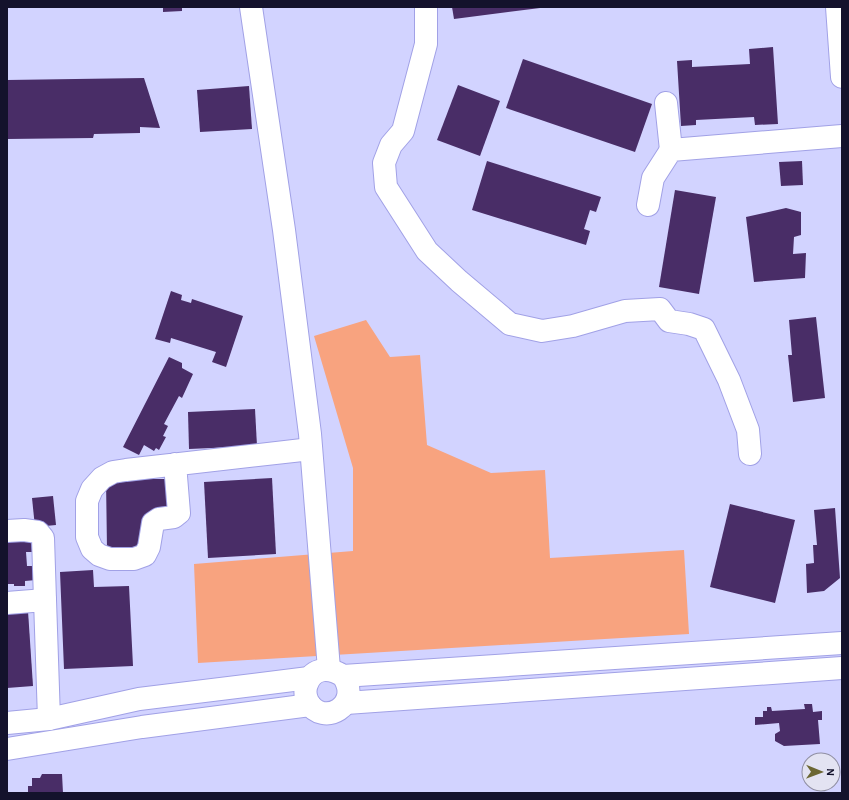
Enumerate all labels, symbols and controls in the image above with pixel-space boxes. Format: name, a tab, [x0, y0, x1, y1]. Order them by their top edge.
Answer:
north arrow	[801, 752, 841, 792]
text: N	[825, 768, 836, 776]

